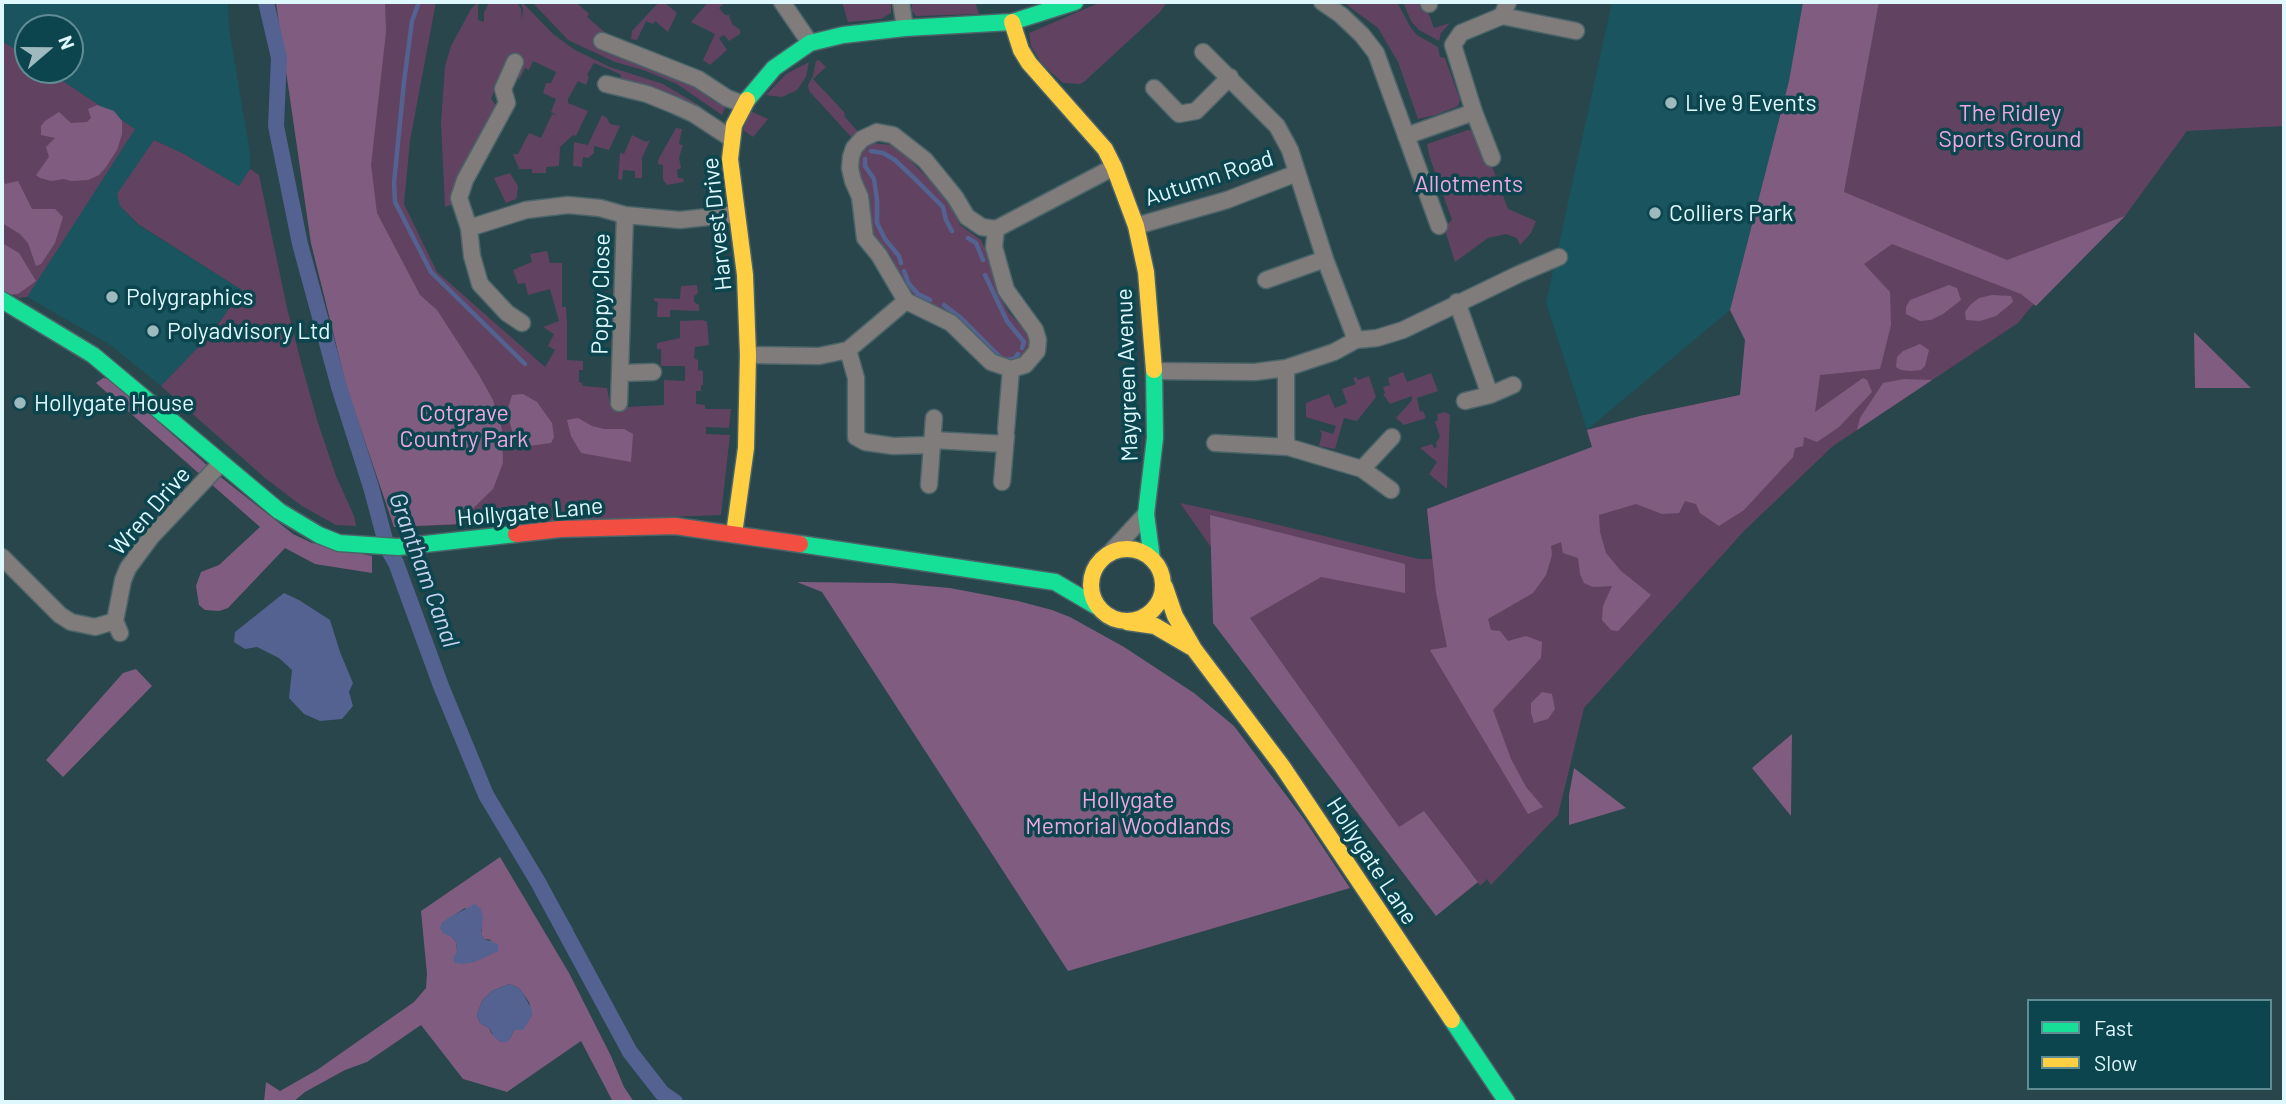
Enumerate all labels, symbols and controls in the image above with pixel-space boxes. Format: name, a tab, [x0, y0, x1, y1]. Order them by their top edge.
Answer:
north arrow	[14, 14, 84, 84]
text: N	[54, 32, 80, 52]
place label: Live 9 Events	[1685, 89, 1816, 117]
marker: Live 9 Events	[1663, 95, 1679, 111]
park label: The Ridley Sports Ground	[1938, 99, 2082, 153]
street label: Autumn Road	[1141, 144, 1277, 212]
street label: Harvest Drive	[696, 156, 738, 292]
park label: Allotments	[1415, 170, 1523, 198]
place label: Colliers Park	[1669, 199, 1793, 227]
marker: Colliers Park	[1647, 205, 1663, 221]
street label: Poppy Close	[586, 233, 616, 355]
place label: Polygraphics	[126, 283, 253, 311]
street label: Maygreen Avenue	[1110, 288, 1144, 462]
marker: Polygraphics	[104, 289, 120, 305]
place label: Polyadvisory Ltd	[167, 317, 331, 345]
marker: Polyadvisory Ltd	[145, 323, 161, 339]
place label: Hollygate House	[34, 389, 194, 417]
marker: Hollygate House	[12, 395, 28, 411]
park label: Cotgrave Country Park	[400, 399, 528, 453]
street label: Wren Drive	[104, 461, 196, 561]
water label: Grantham Canal	[383, 489, 465, 651]
street label: Hollygate Lane	[456, 492, 604, 532]
park label: Hollygate Memorial Woodlands	[1025, 786, 1231, 840]
street label: Hollygate Lane	[1321, 792, 1423, 930]
legend	[2027, 999, 2272, 1090]
text: Fast	[2094, 1015, 2134, 1040]
text: Slow	[2094, 1050, 2137, 1075]

